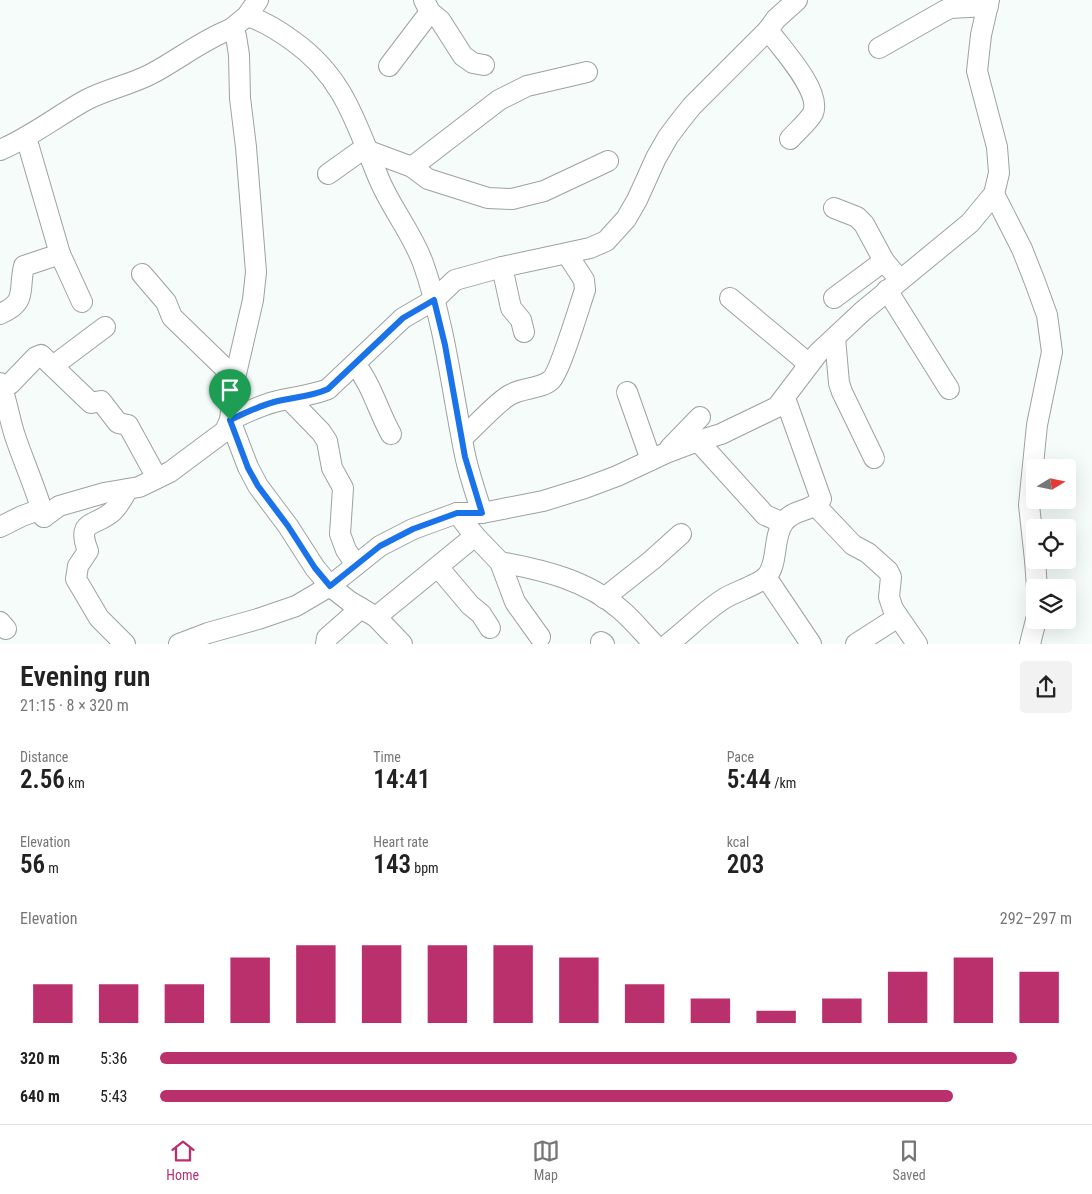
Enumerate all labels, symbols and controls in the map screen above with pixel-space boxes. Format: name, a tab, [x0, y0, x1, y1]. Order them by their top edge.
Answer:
pin	[209, 369, 251, 420]
icon: arrive	[216, 376, 244, 404]
north arrow	[1026, 459, 1076, 509]
map controls	[1026, 459, 1076, 629]
button: locate	[1026, 519, 1076, 569]
button: layers	[1026, 579, 1076, 629]
text: Evening run	[20, 660, 150, 693]
button: share	[1020, 661, 1072, 713]
text: 21:15 · 8 × 320 m	[20, 696, 129, 715]
text: Distance	[20, 749, 68, 765]
text: Time	[373, 749, 401, 765]
text: Pace	[727, 749, 754, 765]
text: 2.56	[20, 765, 65, 794]
text: 14:41	[373, 765, 430, 794]
text: 5:44	[727, 765, 771, 794]
text: km	[65, 775, 85, 791]
text: /km	[771, 775, 796, 791]
text: Elevation	[20, 834, 70, 850]
text: Heart rate	[373, 834, 429, 850]
text: kcal	[727, 834, 749, 850]
text: 56	[20, 850, 45, 879]
text: 143	[373, 850, 411, 879]
text: 203	[727, 850, 764, 879]
text: m	[45, 860, 59, 876]
text: bpm	[411, 860, 439, 876]
text: Elevation	[20, 909, 78, 928]
text: 292–297 m	[1000, 909, 1072, 928]
text: 320 m	[20, 1049, 60, 1068]
text: 5:36	[100, 1049, 127, 1068]
text: 640 m	[20, 1087, 60, 1106]
text: 5:43	[100, 1087, 127, 1106]
tab: Home	[166, 1137, 199, 1183]
tab: Map	[532, 1137, 560, 1183]
tab: Saved	[892, 1137, 926, 1183]

